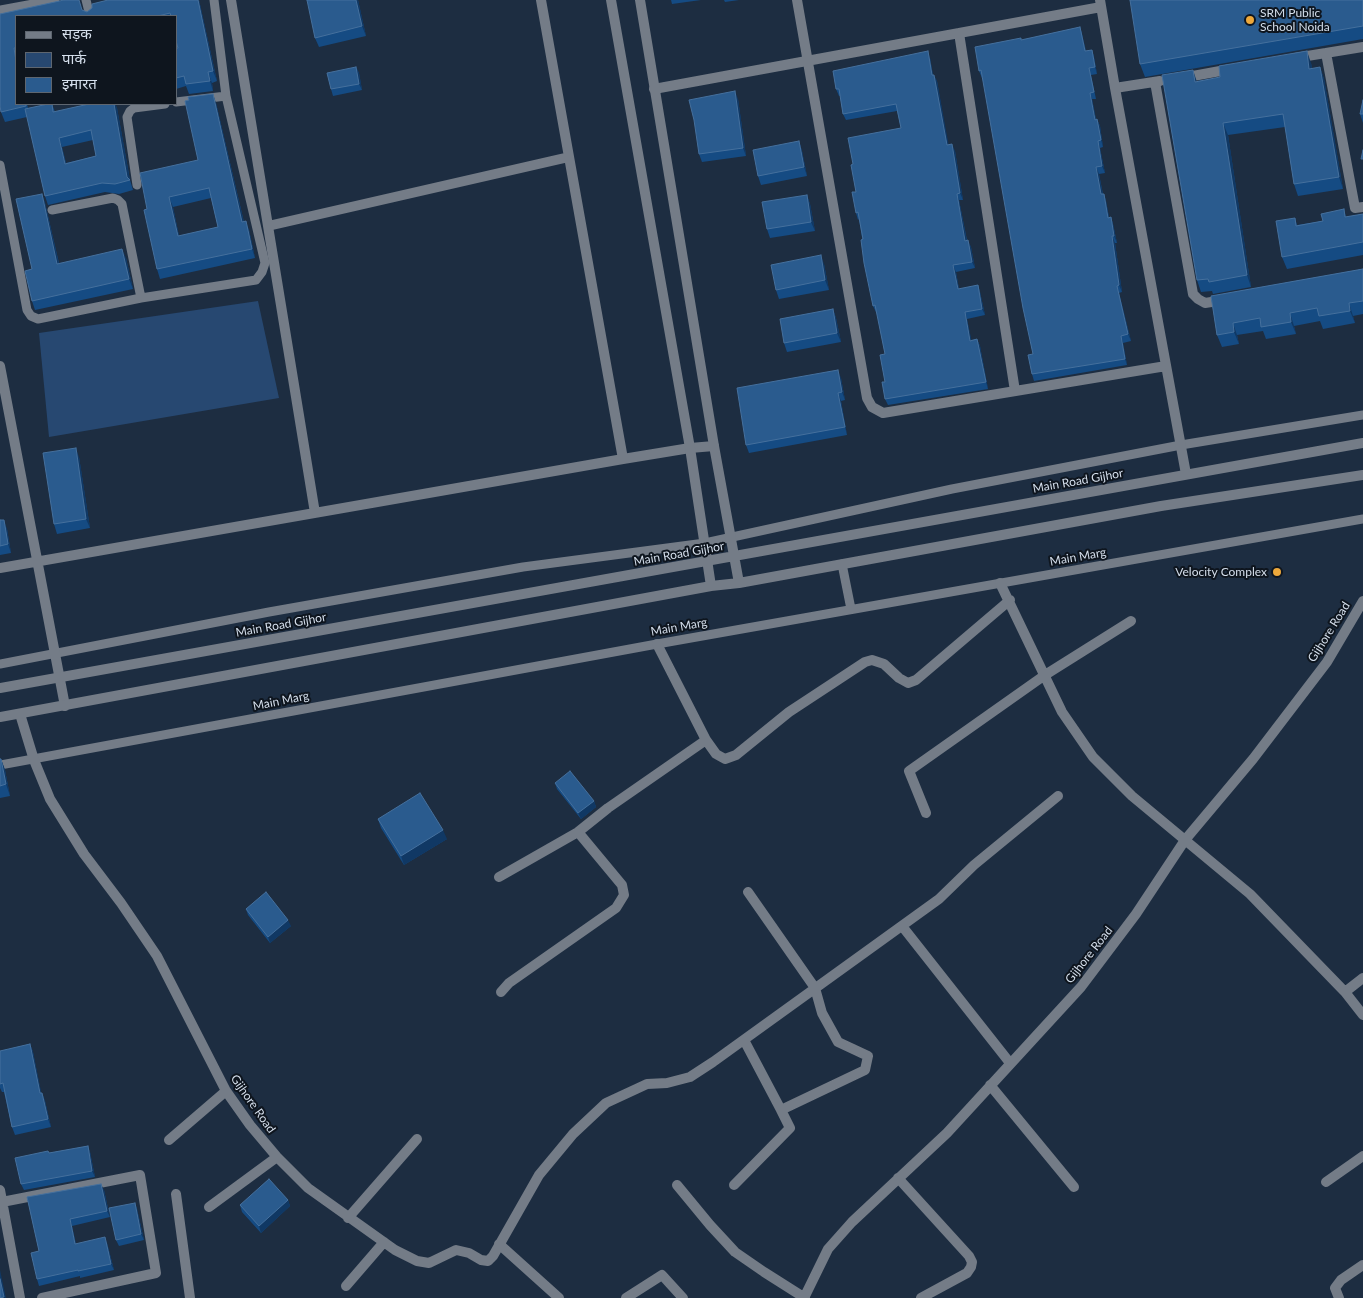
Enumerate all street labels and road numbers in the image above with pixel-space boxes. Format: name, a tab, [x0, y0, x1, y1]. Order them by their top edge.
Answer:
street label: Main Road Gijhor	[1032, 466, 1124, 496]
street label: Main Road Gijhor	[633, 539, 725, 569]
street label: Main Marg	[1049, 545, 1107, 569]
street label: Gijhore Road	[1305, 599, 1353, 665]
street label: Main Road Gijhor	[235, 610, 327, 640]
street label: Main Marg	[650, 615, 708, 639]
street label: Main Marg	[252, 688, 310, 714]
street label: Gijhore Road	[1062, 924, 1116, 986]
street label: Gijhore Road	[228, 1072, 278, 1136]

